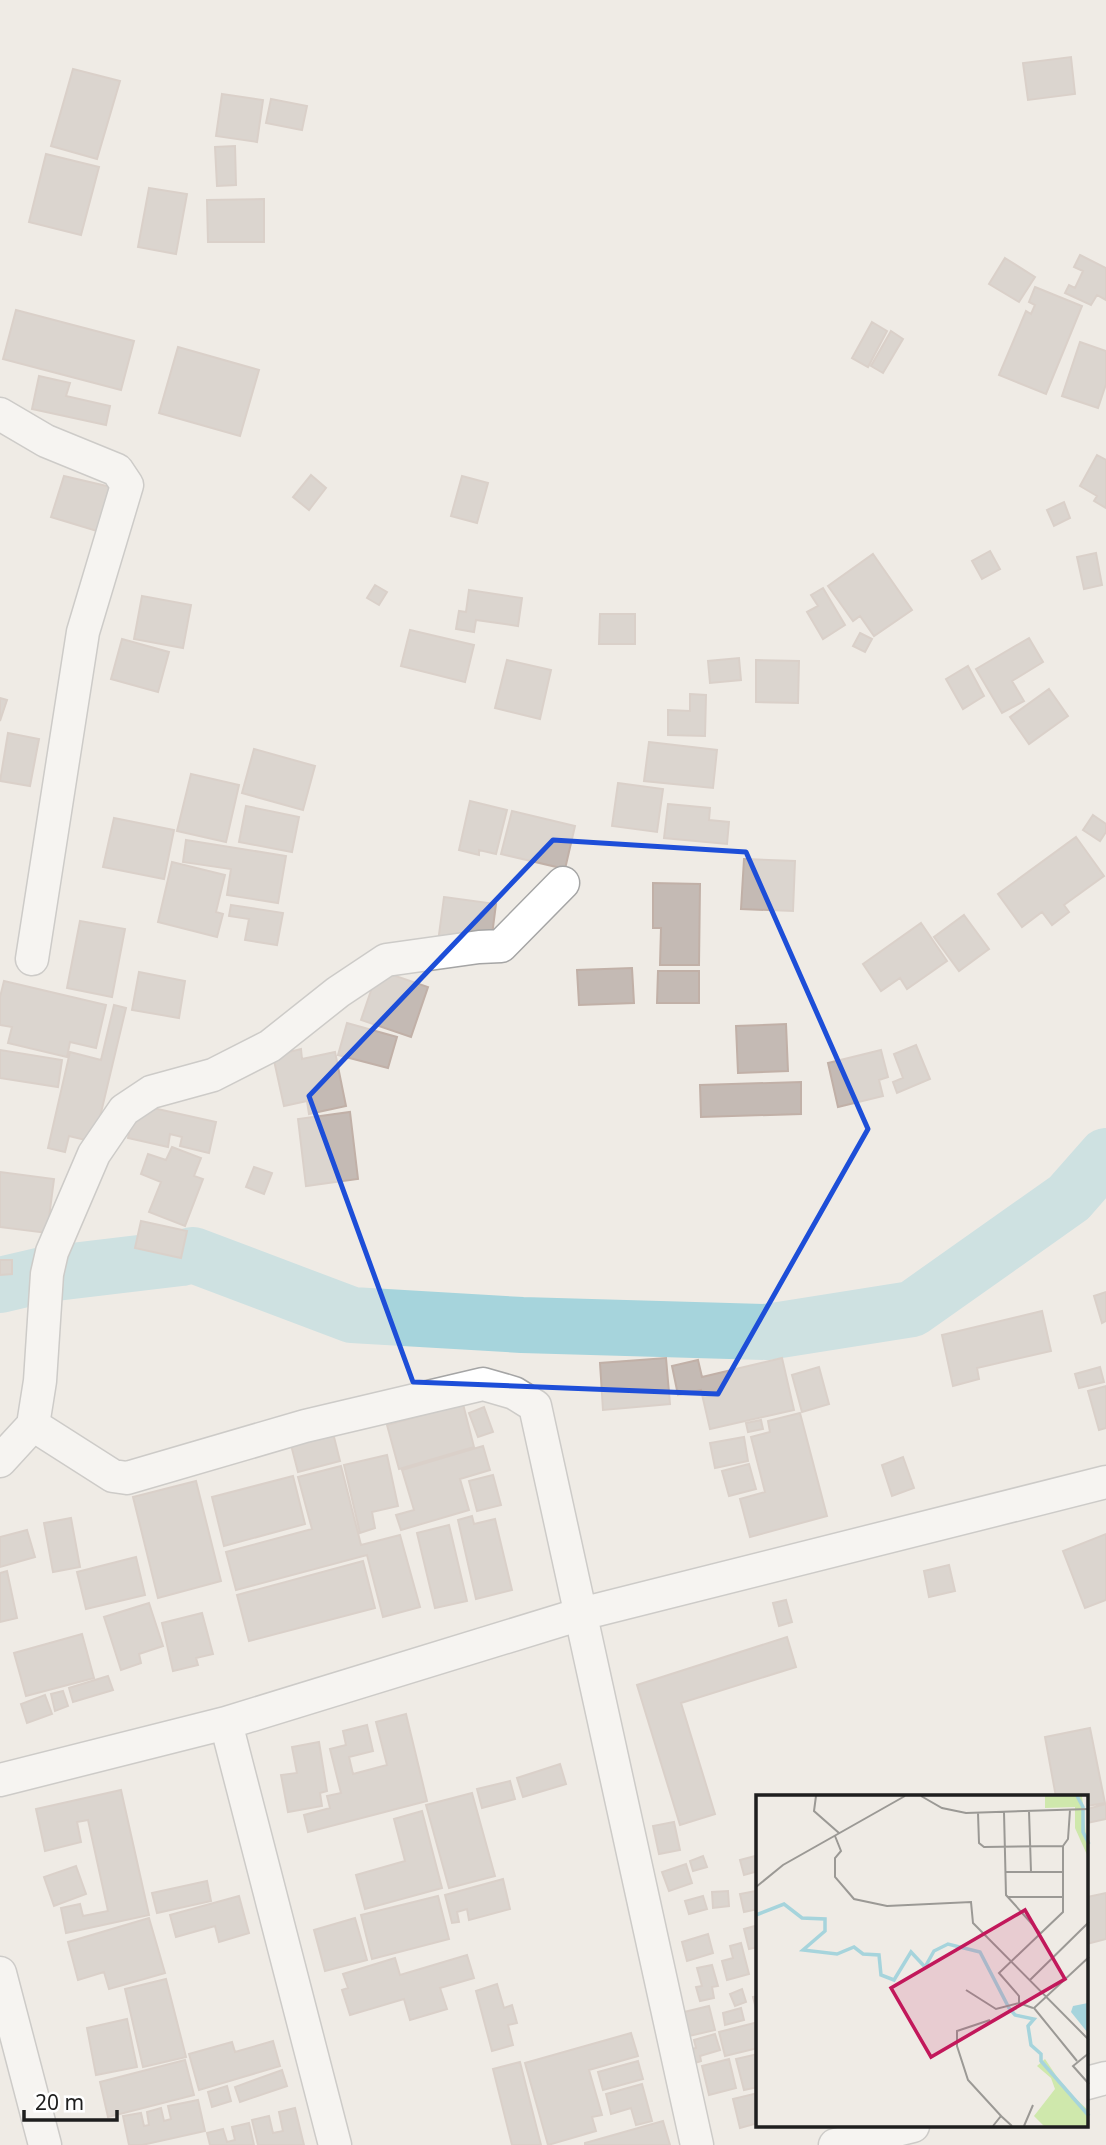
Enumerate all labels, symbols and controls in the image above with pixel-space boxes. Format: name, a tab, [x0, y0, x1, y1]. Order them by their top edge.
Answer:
inset map	[756, 1795, 1088, 2128]
scale bar	[24, 2078, 117, 2122]
text: 20 m	[35, 2088, 84, 2116]

